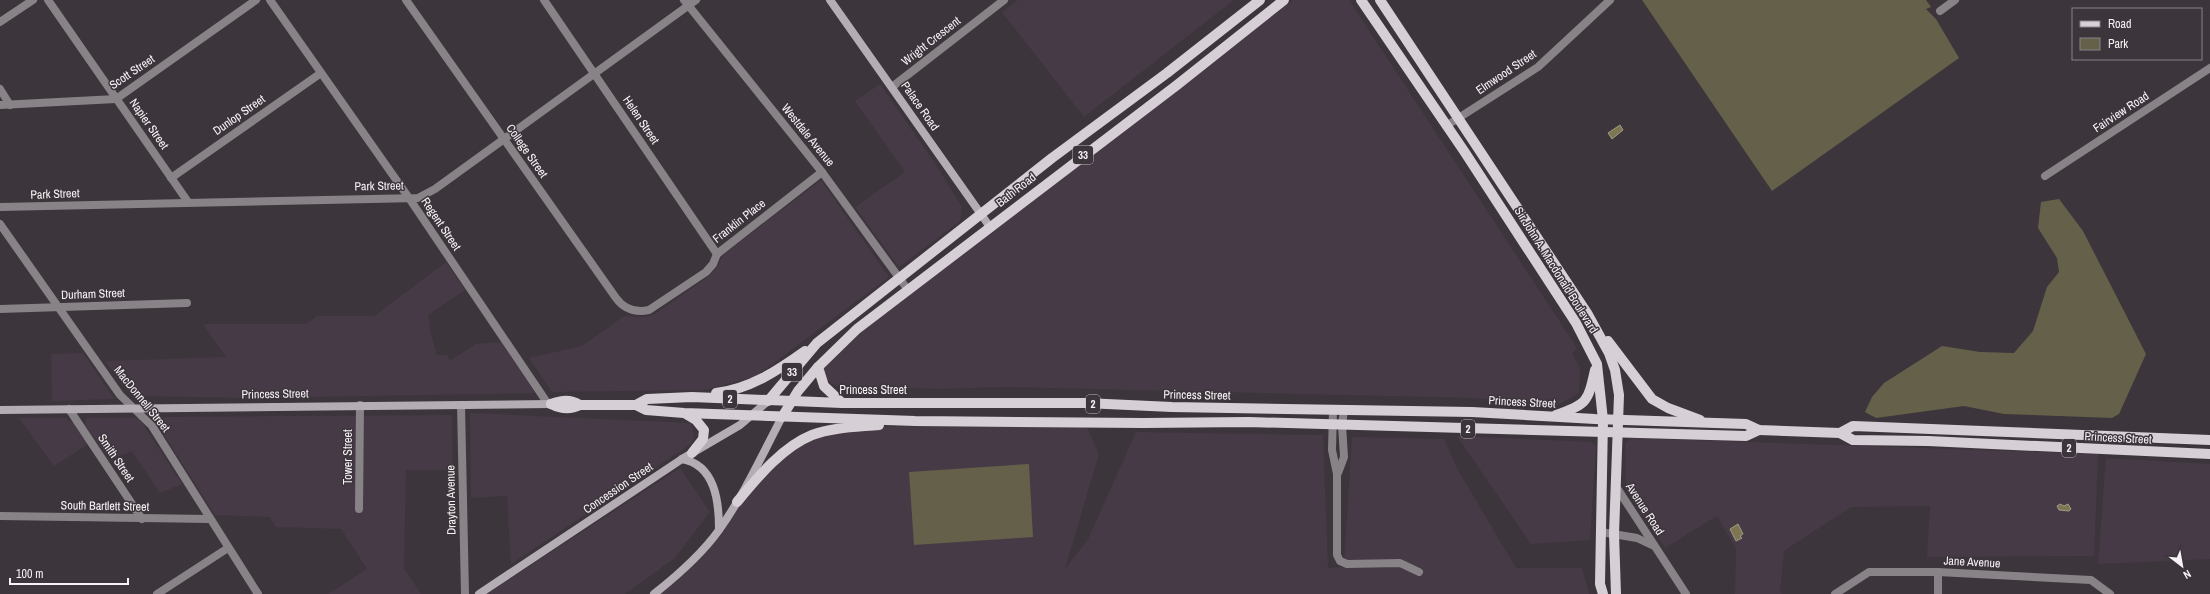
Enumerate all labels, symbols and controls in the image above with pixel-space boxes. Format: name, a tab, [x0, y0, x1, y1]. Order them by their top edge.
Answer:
legend	[2072, 8, 2202, 60]
street label: Wright Crescent	[898, 13, 964, 69]
text: Road	[2108, 16, 2132, 32]
text: Park	[2108, 36, 2128, 52]
street label: Elmwood Street	[1473, 46, 1539, 98]
street label: Scott Street	[106, 51, 158, 93]
street label: Palace Road	[897, 78, 943, 134]
street label: Fairview Road	[2090, 88, 2152, 136]
street label: Dunlop Street	[210, 91, 268, 139]
street label: Helen Street	[619, 93, 663, 147]
street label: Napier Street	[126, 95, 172, 153]
street label: Westdale Avenue	[778, 100, 838, 170]
street label: College Street	[503, 121, 552, 181]
road number: 33	[1073, 146, 1093, 164]
street label: Bath Road	[993, 169, 1039, 211]
street label: Park Street	[354, 178, 404, 194]
street label: Park Street	[30, 185, 80, 203]
street label: Regent Street	[417, 194, 465, 254]
street label: Franklin Place	[709, 195, 769, 247]
street label: Sir John A. Macdonald Boulevard	[1511, 204, 1601, 336]
street label: Durham Street	[61, 285, 126, 303]
street label: MacDonnell Street	[110, 363, 174, 436]
road number: 33	[782, 363, 802, 381]
street label: Princess Street	[839, 382, 907, 398]
street label: Princess Street	[241, 385, 309, 403]
street label: Princess Street	[1163, 386, 1231, 404]
road number: 2	[723, 390, 737, 408]
street label: Princess Street	[1488, 392, 1556, 412]
road number: 2	[1086, 395, 1100, 413]
road number: 2	[1461, 420, 1475, 438]
street label: Princess Street	[2084, 428, 2152, 448]
street label: Tower Street	[340, 429, 356, 485]
street label: Smith Street	[94, 431, 138, 485]
road number: 2	[2062, 439, 2076, 457]
street label: Concession Street	[580, 459, 656, 517]
street label: Drayton Avenue	[442, 465, 460, 535]
street label: Avenue Road	[1622, 479, 1668, 538]
street label: South Bartlett Street	[61, 497, 150, 515]
north arrow	[2162, 546, 2202, 586]
street label: Jane Avenue	[1943, 553, 2001, 571]
scale bar	[10, 560, 128, 586]
text: 100 m	[16, 566, 43, 582]
text: N	[2181, 567, 2194, 582]

